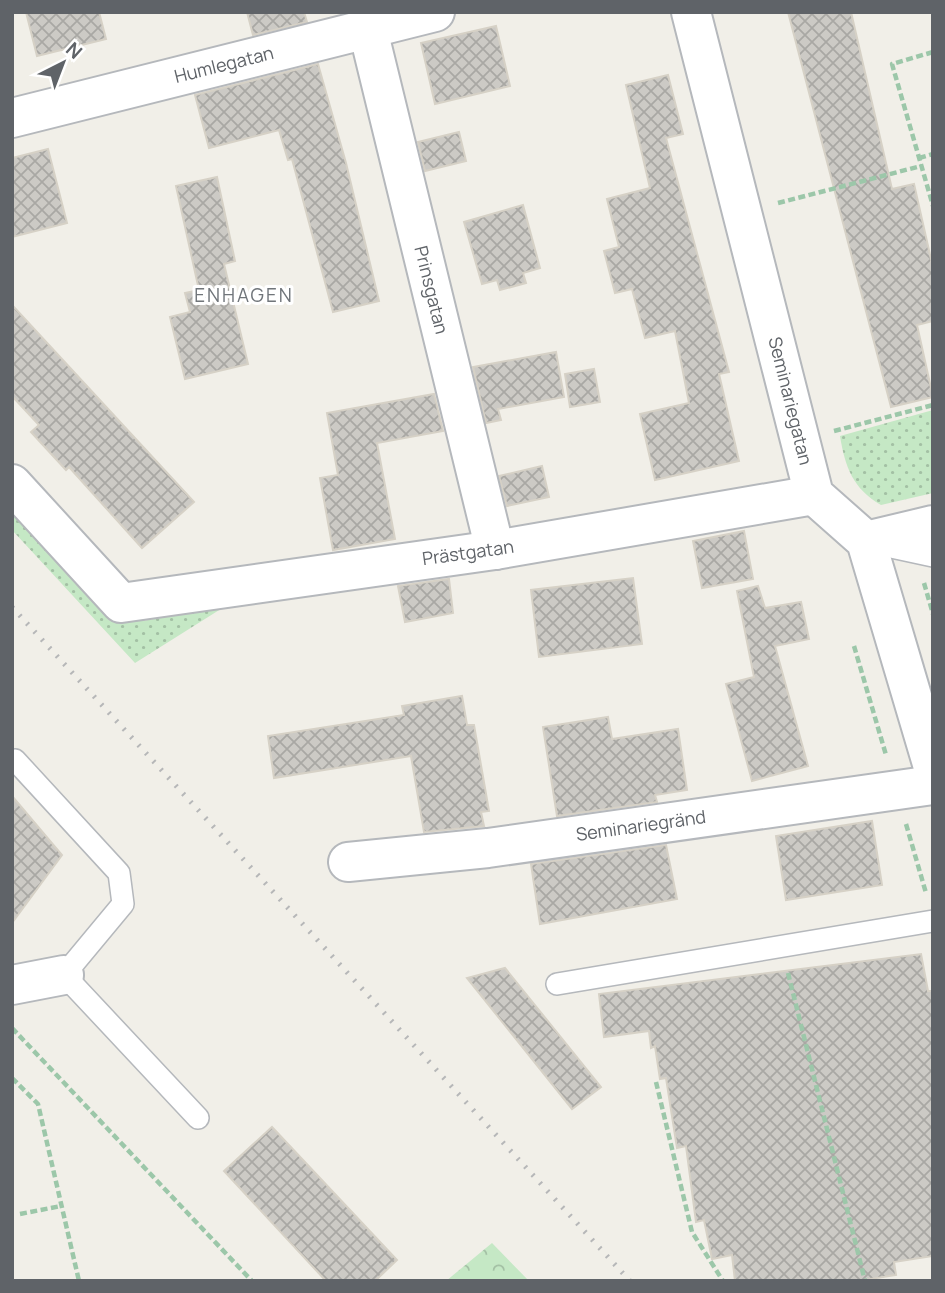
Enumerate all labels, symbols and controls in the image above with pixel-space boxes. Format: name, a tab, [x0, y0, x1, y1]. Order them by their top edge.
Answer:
north arrow	[28, 28, 98, 98]
text: N	[61, 36, 88, 65]
street label: Humlegatan	[172, 40, 276, 88]
street label: Prinsgatan	[409, 243, 455, 336]
district label: ENHAGEN	[194, 282, 294, 308]
street label: Seminariegatan	[763, 334, 818, 467]
street label: Prästgatan	[421, 534, 515, 570]
street label: Seminariegränd	[574, 804, 707, 846]

